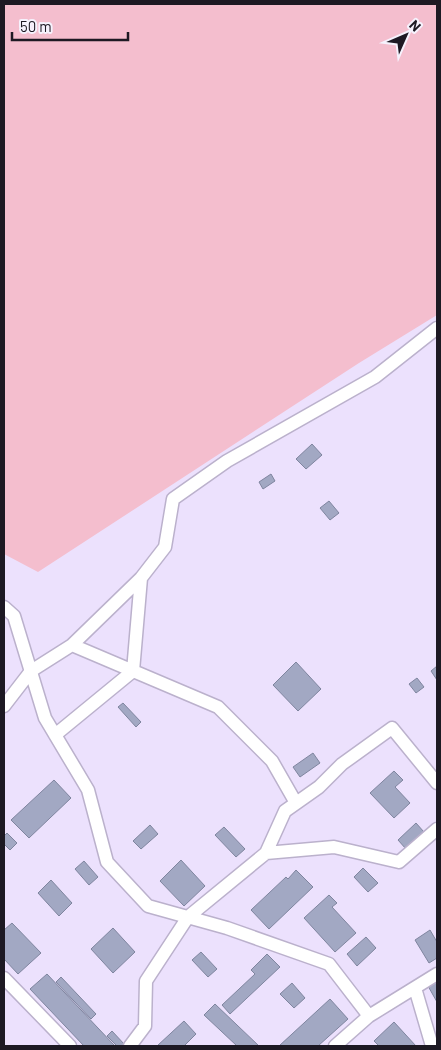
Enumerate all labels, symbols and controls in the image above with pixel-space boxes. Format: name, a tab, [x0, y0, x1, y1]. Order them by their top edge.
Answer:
scale bar	[12, 10, 129, 42]
north arrow	[381, 10, 431, 60]
text: N	[406, 16, 425, 35]
text: 50 m	[20, 17, 52, 35]

